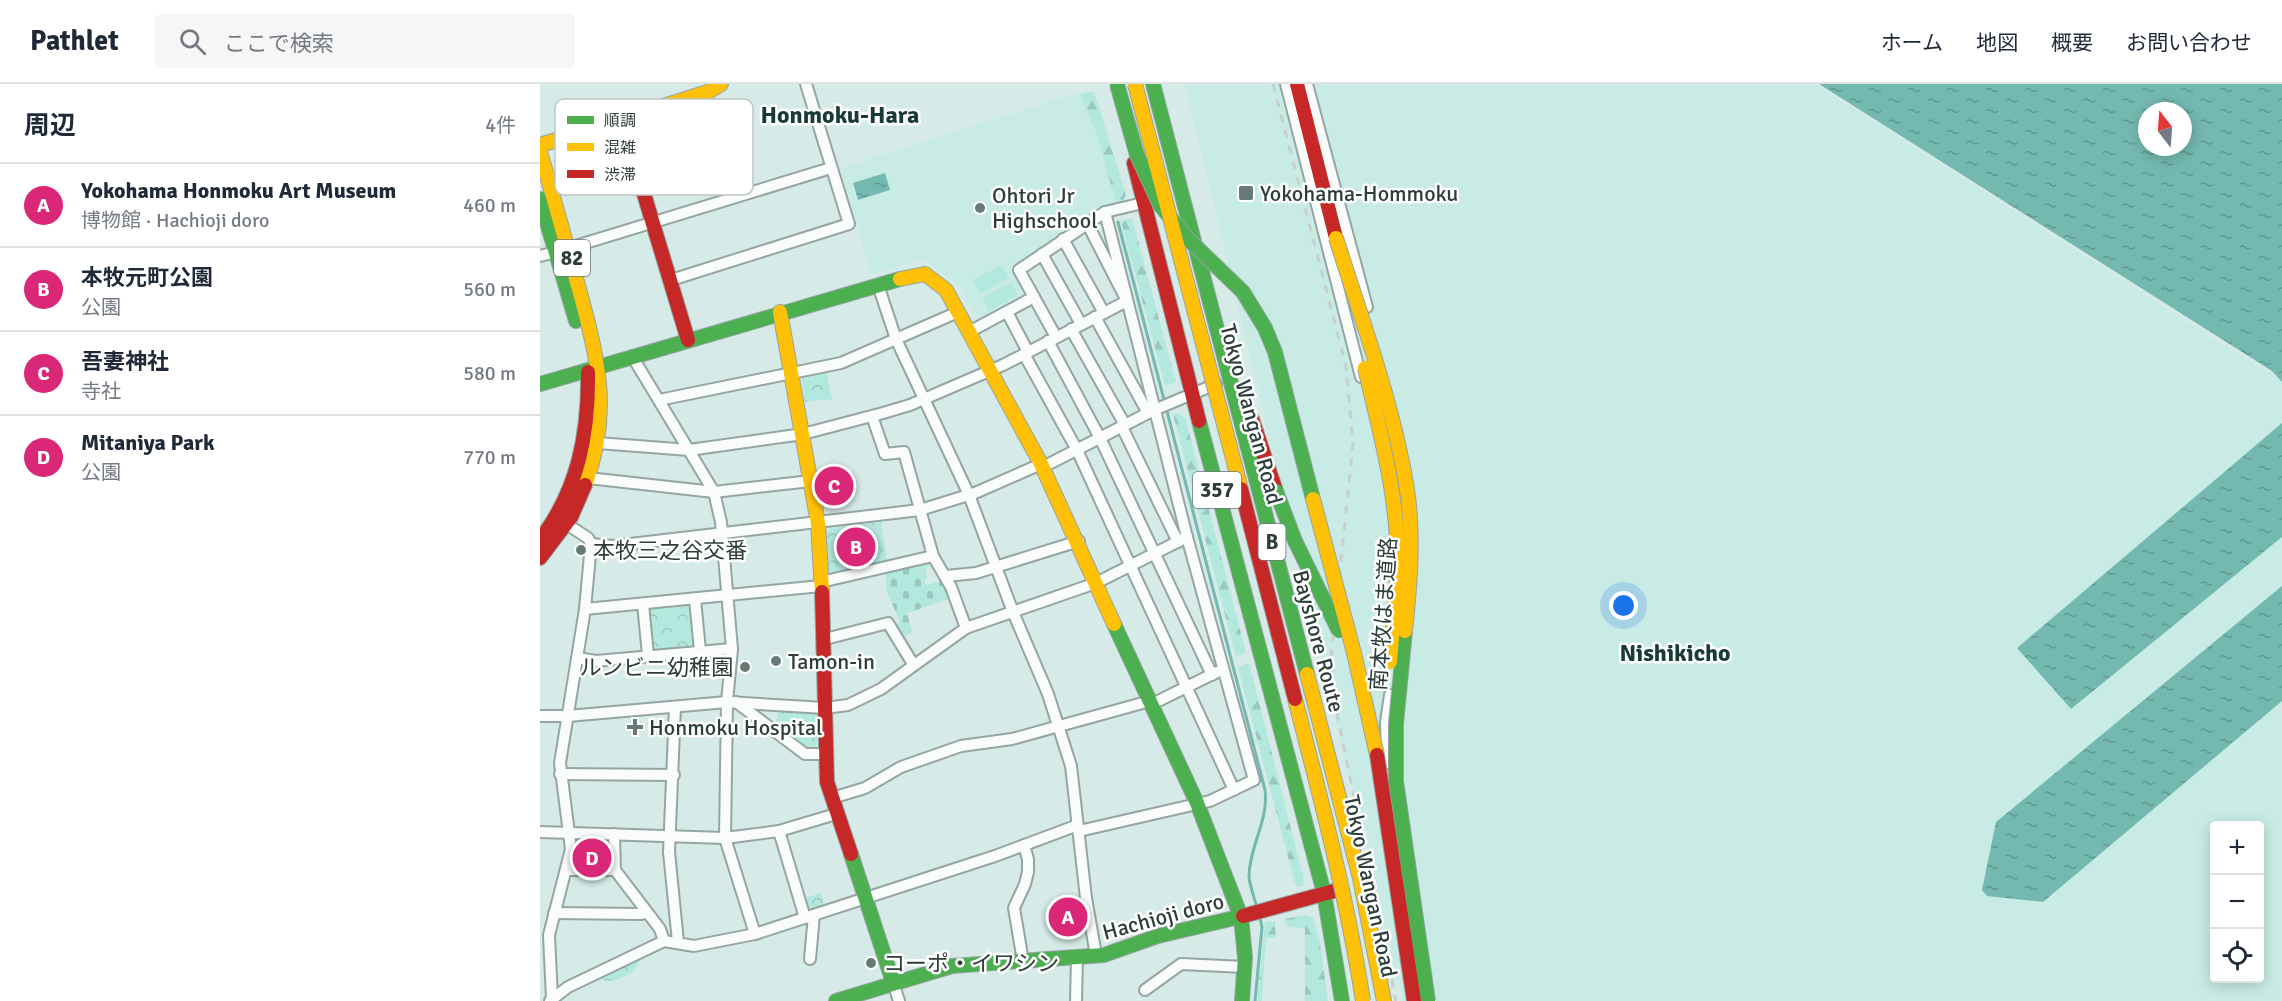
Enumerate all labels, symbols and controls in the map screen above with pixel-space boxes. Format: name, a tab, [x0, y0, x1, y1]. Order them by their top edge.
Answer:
search box	[155, 14, 575, 68]
text: Pathlet	[30, 24, 119, 58]
icon: search	[176, 25, 209, 58]
text: ここで検索	[224, 30, 334, 57]
text: ホーム	[1881, 30, 1943, 56]
text: 地図	[1976, 30, 2018, 56]
text: 概要	[2051, 30, 2093, 56]
text: お問い合わせ	[2126, 30, 2252, 56]
legend	[555, 99, 753, 195]
district label: Honmoku-Hara	[761, 100, 919, 130]
north arrow	[2138, 102, 2192, 156]
text: 周辺	[24, 110, 76, 142]
text: 順調	[604, 111, 636, 131]
text: 4件	[485, 113, 516, 138]
text: 混雑	[604, 138, 636, 158]
text: 渋滞	[604, 165, 636, 185]
text: Yokohama Honmoku Art Museum	[81, 177, 396, 204]
place label: Yokohama-Hommoku	[1260, 180, 1458, 207]
place label: Ohtori Jr Highschool	[992, 182, 1098, 234]
marker: Yokohama-Hommoku	[1237, 184, 1255, 202]
text: A	[37, 193, 50, 218]
text: 460 m	[463, 193, 516, 218]
marker: Ohtori Jr Highschool	[973, 201, 987, 215]
text: 博物館 · Hachioji doro	[81, 208, 269, 233]
road number: 82	[554, 240, 590, 276]
text: 本牧元町公園	[81, 264, 213, 291]
text: B	[37, 277, 50, 302]
text: 560 m	[463, 277, 516, 302]
text: 公園	[81, 295, 121, 320]
street label: Tokyo Wangan Road	[1214, 321, 1289, 507]
text: 吾妻神社	[81, 348, 169, 375]
text: C	[37, 361, 50, 386]
text: 580 m	[463, 361, 516, 386]
text: 寺社	[81, 379, 121, 404]
text: Mitaniya Park	[81, 429, 215, 456]
text: D	[37, 445, 50, 470]
text: 770 m	[463, 445, 516, 470]
text: 公園	[81, 460, 121, 485]
pin: C	[814, 464, 854, 508]
road number: 357	[1193, 472, 1241, 508]
pin: B	[836, 524, 876, 570]
road number: B	[1258, 524, 1286, 560]
street label: 南本牧はま道路	[1365, 536, 1402, 692]
place label: 本牧三之谷交番	[593, 537, 747, 564]
marker: 本牧三之谷交番	[574, 543, 588, 557]
street label: Bayshore Route	[1287, 567, 1350, 715]
your location	[1609, 591, 1638, 620]
district label: Nishikicho	[1619, 638, 1731, 668]
place label: Tamon-in	[788, 648, 875, 675]
place label: ルンビニ幼稚園	[579, 654, 733, 681]
marker: Tamon-in	[769, 654, 783, 668]
marker: ルンビニ幼稚園	[738, 660, 752, 674]
place label: Honmoku Hospital	[649, 714, 823, 741]
marker: Honmoku Hospital	[626, 718, 644, 736]
street label: Tokyo Wangan Road	[1338, 793, 1403, 980]
map controls	[2210, 821, 2264, 983]
button: +	[2210, 821, 2264, 875]
pin: D	[572, 836, 612, 880]
button: −	[2210, 875, 2264, 929]
street label: Hachioji doro	[1099, 887, 1227, 946]
pin: A	[1048, 894, 1088, 940]
button: locate	[2210, 929, 2264, 983]
place label: コーポ・イワシン	[883, 950, 1059, 977]
marker: コーポ・イワシン	[864, 956, 878, 970]

